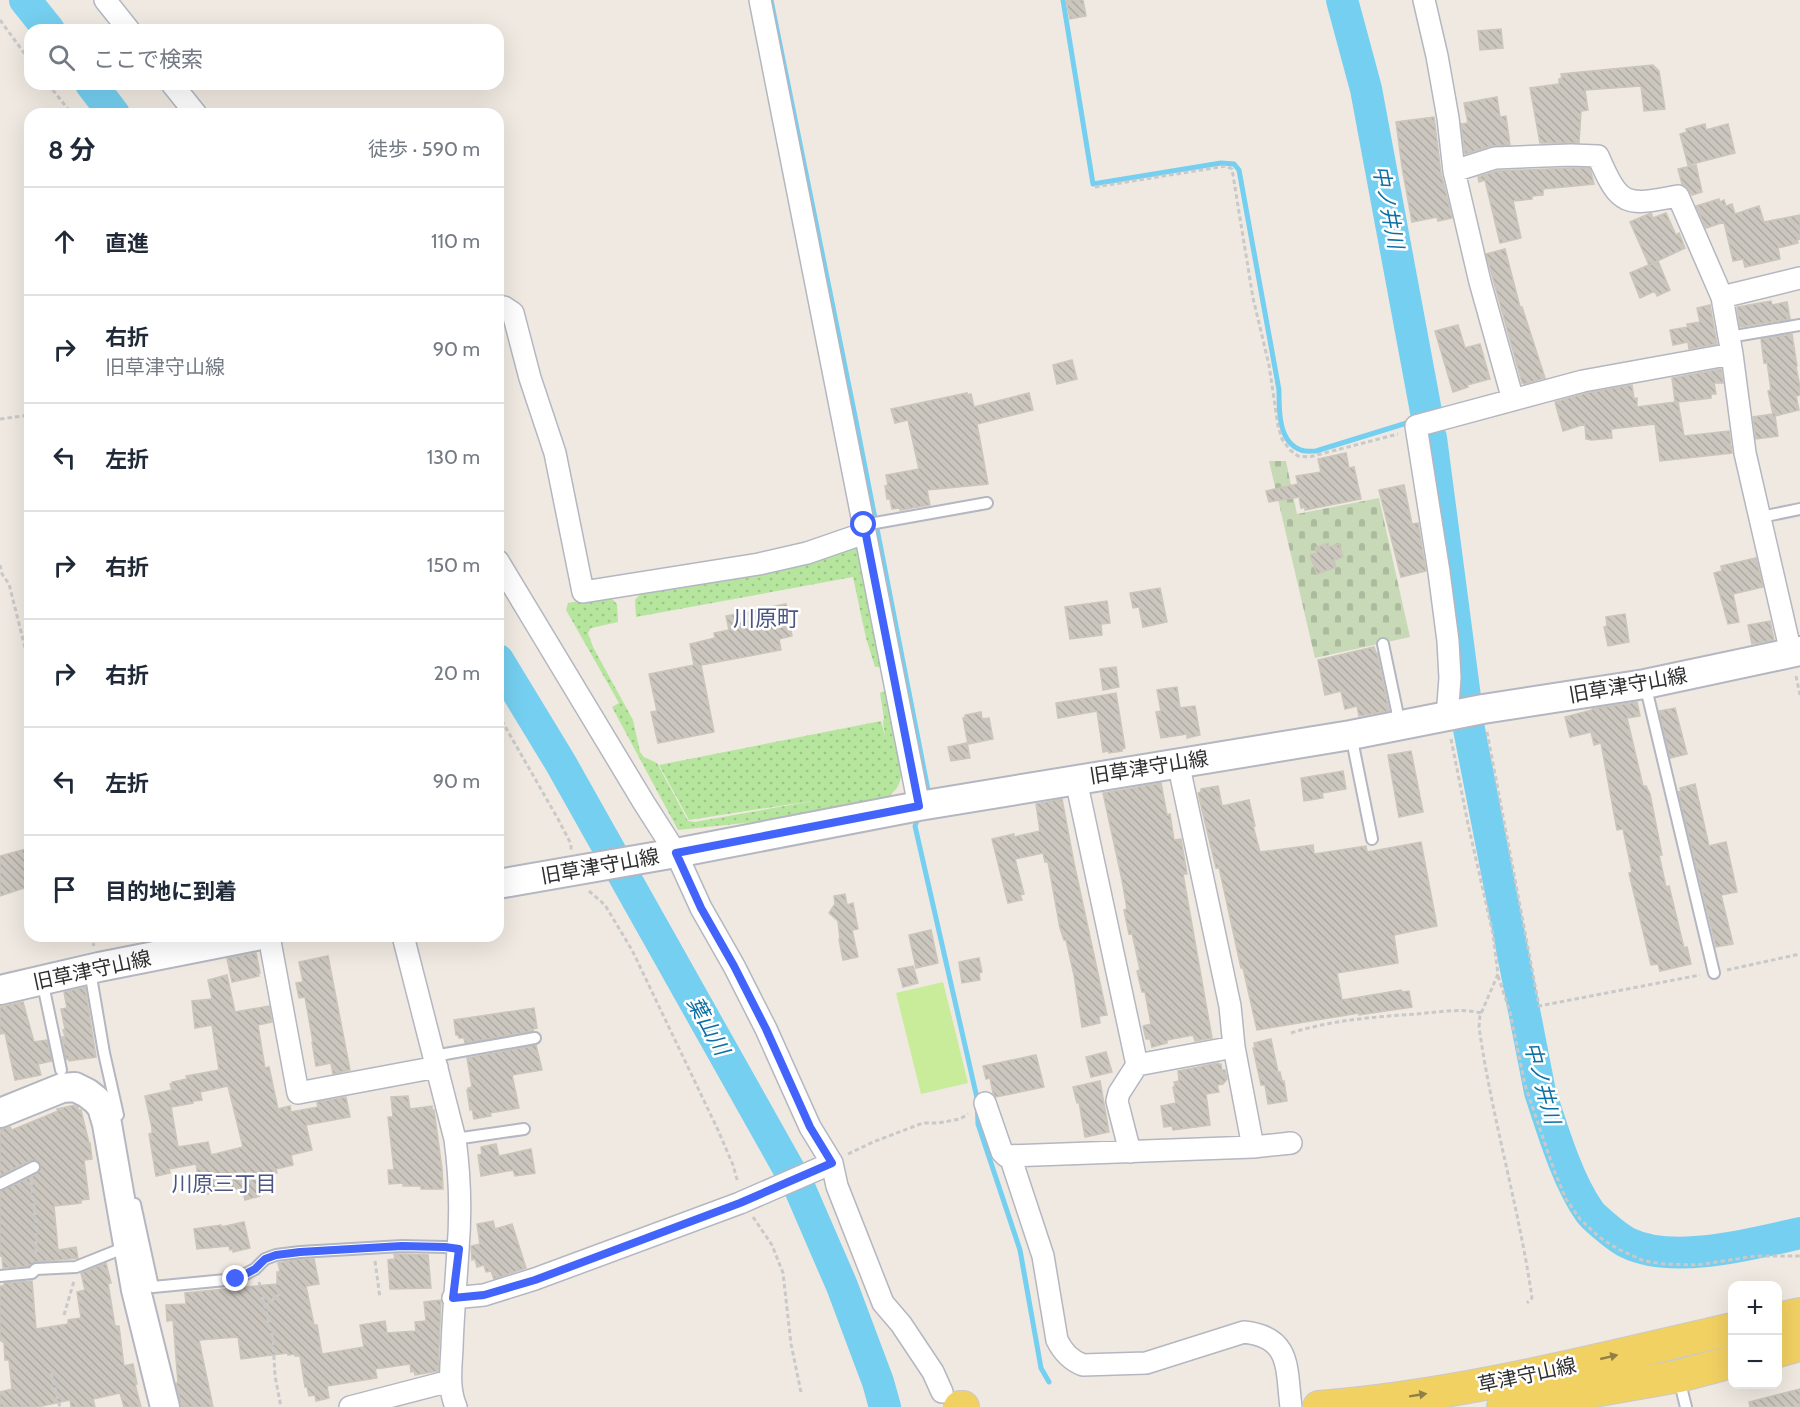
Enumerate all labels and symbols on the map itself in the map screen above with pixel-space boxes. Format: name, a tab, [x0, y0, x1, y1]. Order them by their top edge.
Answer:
water label: 中ノ井川	[1368, 163, 1409, 252]
route start	[850, 511, 876, 537]
district label: 川原町	[733, 605, 799, 632]
street label: 旧草津守山線	[1567, 663, 1689, 707]
street label: 旧草津守山線	[1088, 746, 1210, 788]
street label: 旧草津守山線	[539, 844, 661, 888]
street label: 旧草津守山線	[31, 946, 153, 994]
water label: 葉山川	[682, 992, 736, 1061]
water label: 中ノ井川	[1520, 1039, 1566, 1129]
district label: 川原三丁目	[172, 1171, 277, 1196]
route end	[222, 1265, 248, 1291]
one-way arrow	[1600, 1352, 1619, 1361]
street label: 草津守山線	[1476, 1353, 1578, 1397]
one-way arrow	[1409, 1390, 1428, 1399]

